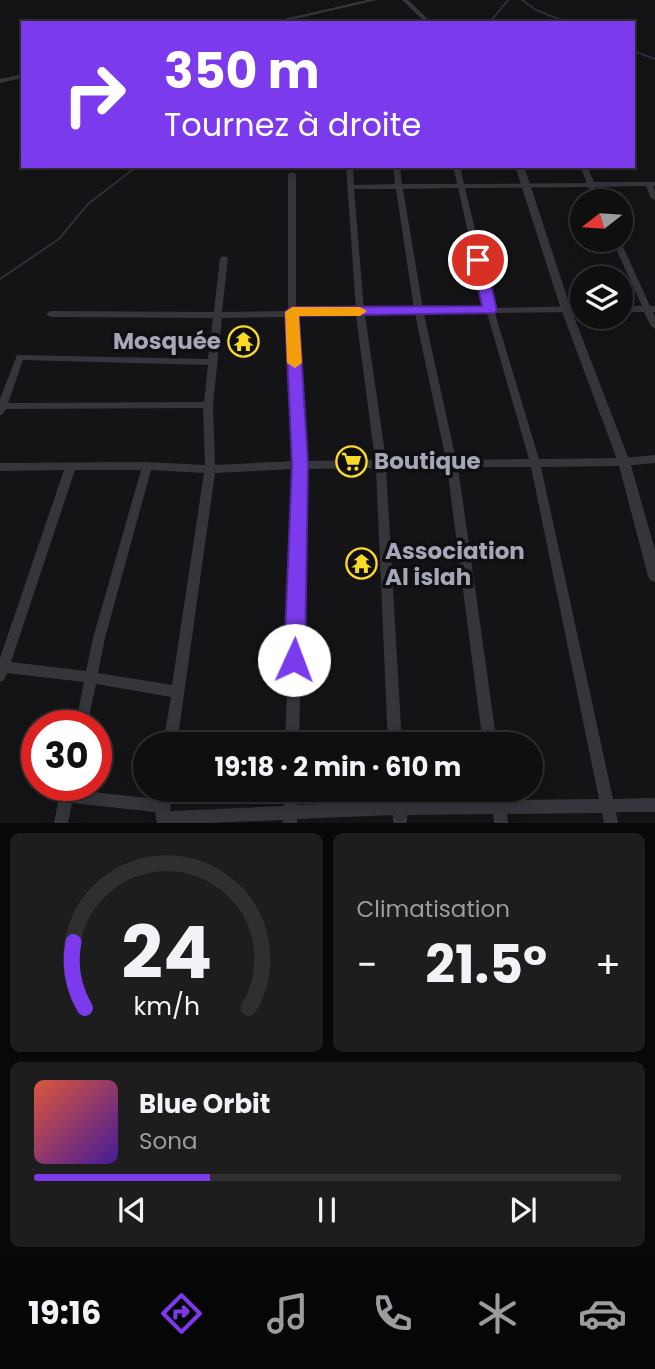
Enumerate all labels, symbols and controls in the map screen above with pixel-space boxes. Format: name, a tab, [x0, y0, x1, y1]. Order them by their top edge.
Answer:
text: 350 m	[164, 37, 320, 105]
icon: right	[49, 49, 140, 140]
text: Tournez à droite	[164, 102, 421, 147]
north arrow	[570, 189, 634, 252]
map controls	[570, 189, 633, 329]
pin	[448, 230, 508, 290]
icon: arrive	[459, 241, 497, 279]
button: layers	[570, 266, 633, 329]
temple icon: Mosquée	[227, 324, 261, 358]
place label: Mosquée	[113, 325, 221, 357]
supermarket icon: Boutique	[334, 444, 368, 478]
place label: Boutique	[374, 445, 481, 477]
place label: Association Al islah	[385, 535, 525, 593]
temple icon: Association Al islah	[345, 547, 379, 581]
position arrow	[257, 623, 331, 697]
speed limit sign: 30	[21, 710, 112, 801]
text: 19:18 · 2 min · 610 m	[215, 749, 461, 785]
text: Climatisation	[357, 893, 510, 925]
text: 24	[121, 903, 212, 1004]
text: 21.5°	[425, 928, 547, 1001]
text: −	[357, 938, 377, 991]
text: +	[595, 938, 621, 991]
text: km/h	[133, 989, 200, 1024]
text: Blue Orbit	[139, 1086, 270, 1122]
text: Sona	[139, 1125, 198, 1157]
icon: previous	[113, 1191, 151, 1229]
icon: pause	[308, 1191, 346, 1229]
icon: next	[504, 1191, 542, 1229]
icon: directions	[157, 1289, 206, 1338]
icon: music	[263, 1289, 312, 1338]
icon: phone	[368, 1289, 417, 1338]
icon: climate	[473, 1289, 522, 1338]
icon: car	[578, 1289, 627, 1338]
text: 19:16	[28, 1290, 101, 1335]

